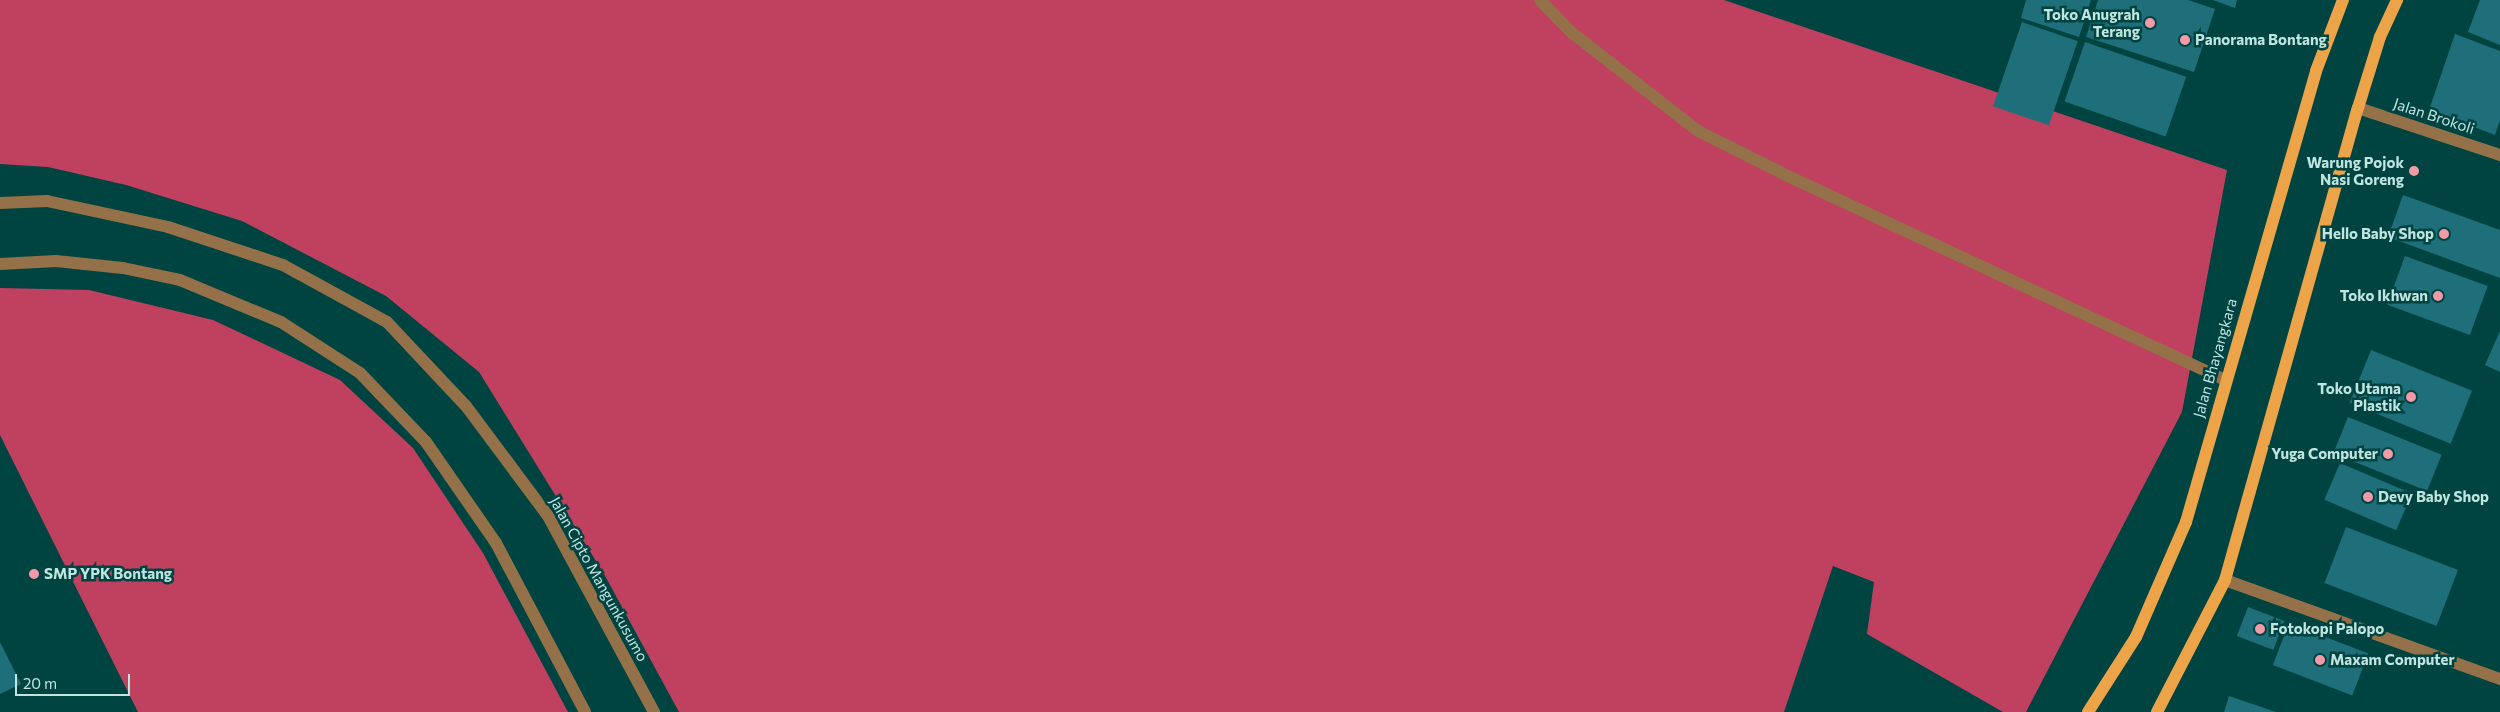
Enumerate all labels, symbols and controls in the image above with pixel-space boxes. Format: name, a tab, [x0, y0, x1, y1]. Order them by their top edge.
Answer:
place label: Toko Anugrah Terang	[2044, 5, 2140, 40]
marker: Toko Anugrah Terang	[2144, 17, 2156, 29]
place label: Panorama Bontang	[2195, 31, 2327, 49]
marker: Panorama Bontang	[2179, 34, 2191, 46]
street label: Jalan Brokoli	[2391, 94, 2477, 138]
place label: Warung Pojok Nasi Goreng	[2306, 153, 2404, 188]
marker: Warung Pojok Nasi Goreng	[2408, 165, 2420, 177]
place label: Hello Baby Shop	[2322, 225, 2434, 243]
marker: Hello Baby Shop	[2438, 228, 2450, 240]
place label: Toko Ikhwan	[2340, 287, 2428, 305]
marker: Toko Ikhwan	[2432, 290, 2444, 302]
street label: Jalan Bhayangkara	[2189, 296, 2241, 420]
place label: Toko Utama Plastik	[2317, 379, 2401, 414]
marker: Toko Utama Plastik	[2405, 391, 2417, 403]
place label: Yuga Computer	[2271, 445, 2378, 463]
marker: Yuga Computer	[2382, 448, 2394, 460]
place label: Devy Baby Shop	[2378, 488, 2489, 506]
marker: Devy Baby Shop	[2362, 491, 2374, 503]
street label: Jalan Cipto Mangunkusumo	[546, 493, 652, 665]
place label: SMP YPK Bontang	[44, 565, 172, 583]
marker: SMP YPK Bontang	[28, 568, 40, 580]
place label: Fotokopi Palopo	[2270, 620, 2384, 638]
marker: Fotokopi Palopo	[2254, 623, 2266, 635]
place label: Maxam Computer	[2330, 651, 2455, 669]
marker: Maxam Computer	[2314, 654, 2326, 666]
scale bar	[18, 664, 132, 696]
text: 20 m	[23, 674, 57, 692]

